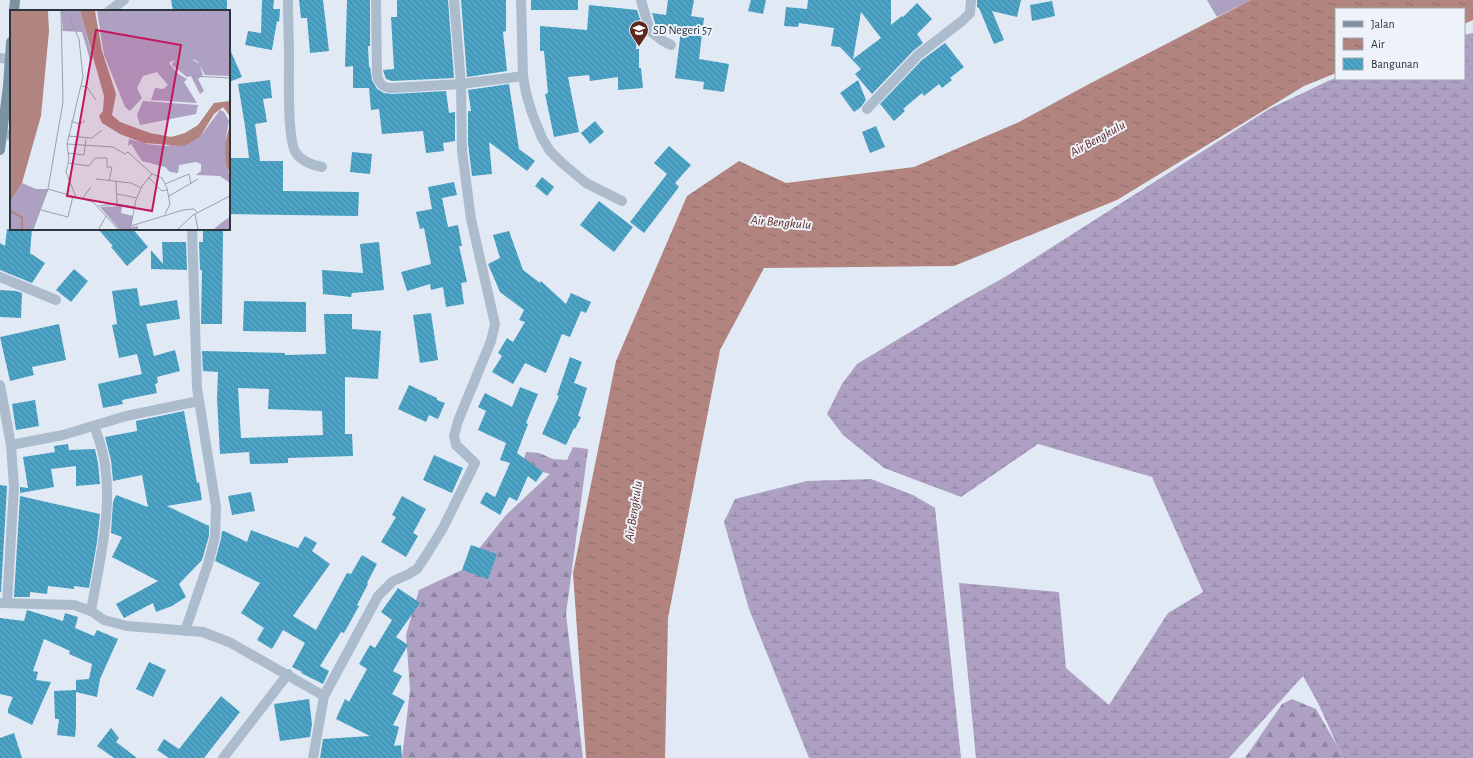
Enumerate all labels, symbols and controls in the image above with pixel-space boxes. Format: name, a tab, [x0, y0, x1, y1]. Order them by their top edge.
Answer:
legend	[1335, 8, 1465, 80]
inset map	[10, 10, 230, 230]
text: Jalan	[1371, 18, 1395, 30]
school or university icon: SD Negeri 57	[628, 19, 650, 47]
place label: SD Negeri 57	[653, 24, 712, 36]
text: Air	[1371, 38, 1385, 50]
text: Bangunan	[1371, 58, 1419, 70]
water label: Air Bengkulu	[1067, 119, 1128, 160]
water label: Air Bengkulu	[749, 214, 812, 232]
water label: Air Bengkulu	[623, 480, 645, 543]

